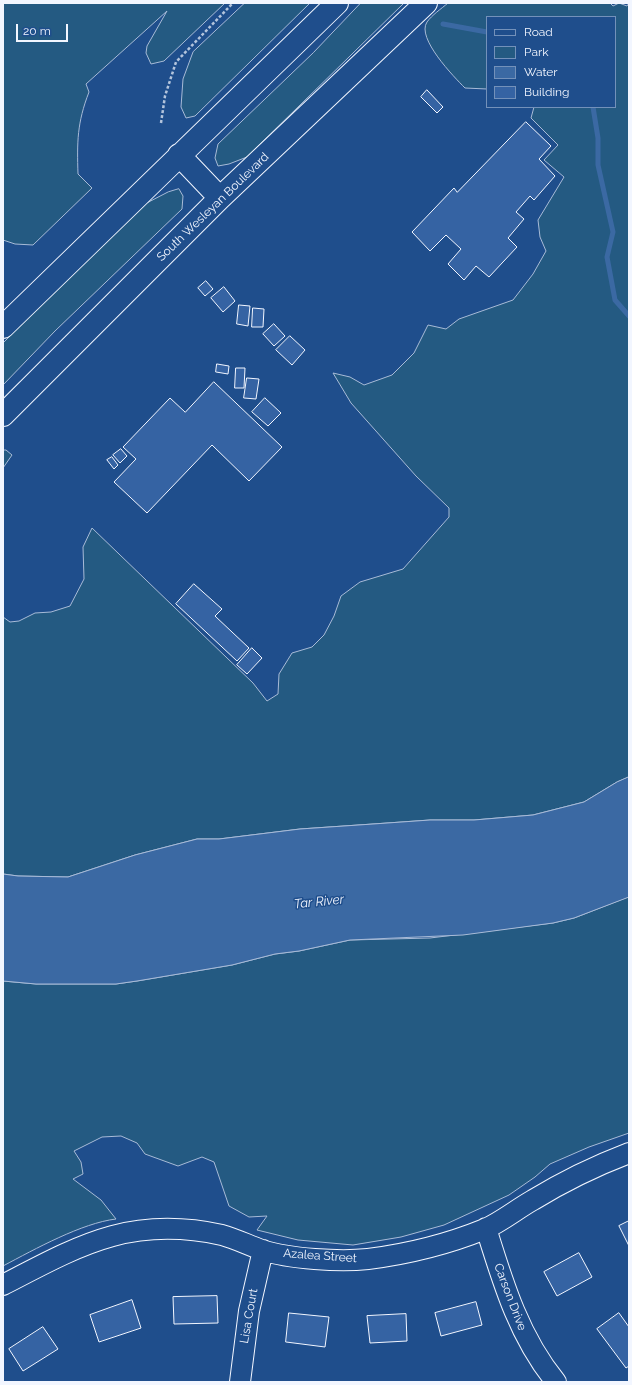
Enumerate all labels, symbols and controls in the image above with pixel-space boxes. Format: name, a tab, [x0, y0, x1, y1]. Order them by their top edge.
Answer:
scale bar	[18, 16, 70, 42]
legend	[486, 16, 616, 108]
text: 20 m	[23, 24, 51, 38]
text: Road	[524, 25, 553, 39]
text: Park	[524, 45, 549, 59]
text: Water	[524, 65, 558, 79]
text: Building	[524, 85, 570, 99]
street label: South Wesleyan Boulevard	[154, 150, 272, 264]
water label: Tar River	[293, 892, 345, 912]
street label: Azalea Street	[283, 1246, 357, 1266]
street label: Carson Drive	[491, 1261, 529, 1333]
street label: Lisa Court	[237, 1287, 261, 1345]

